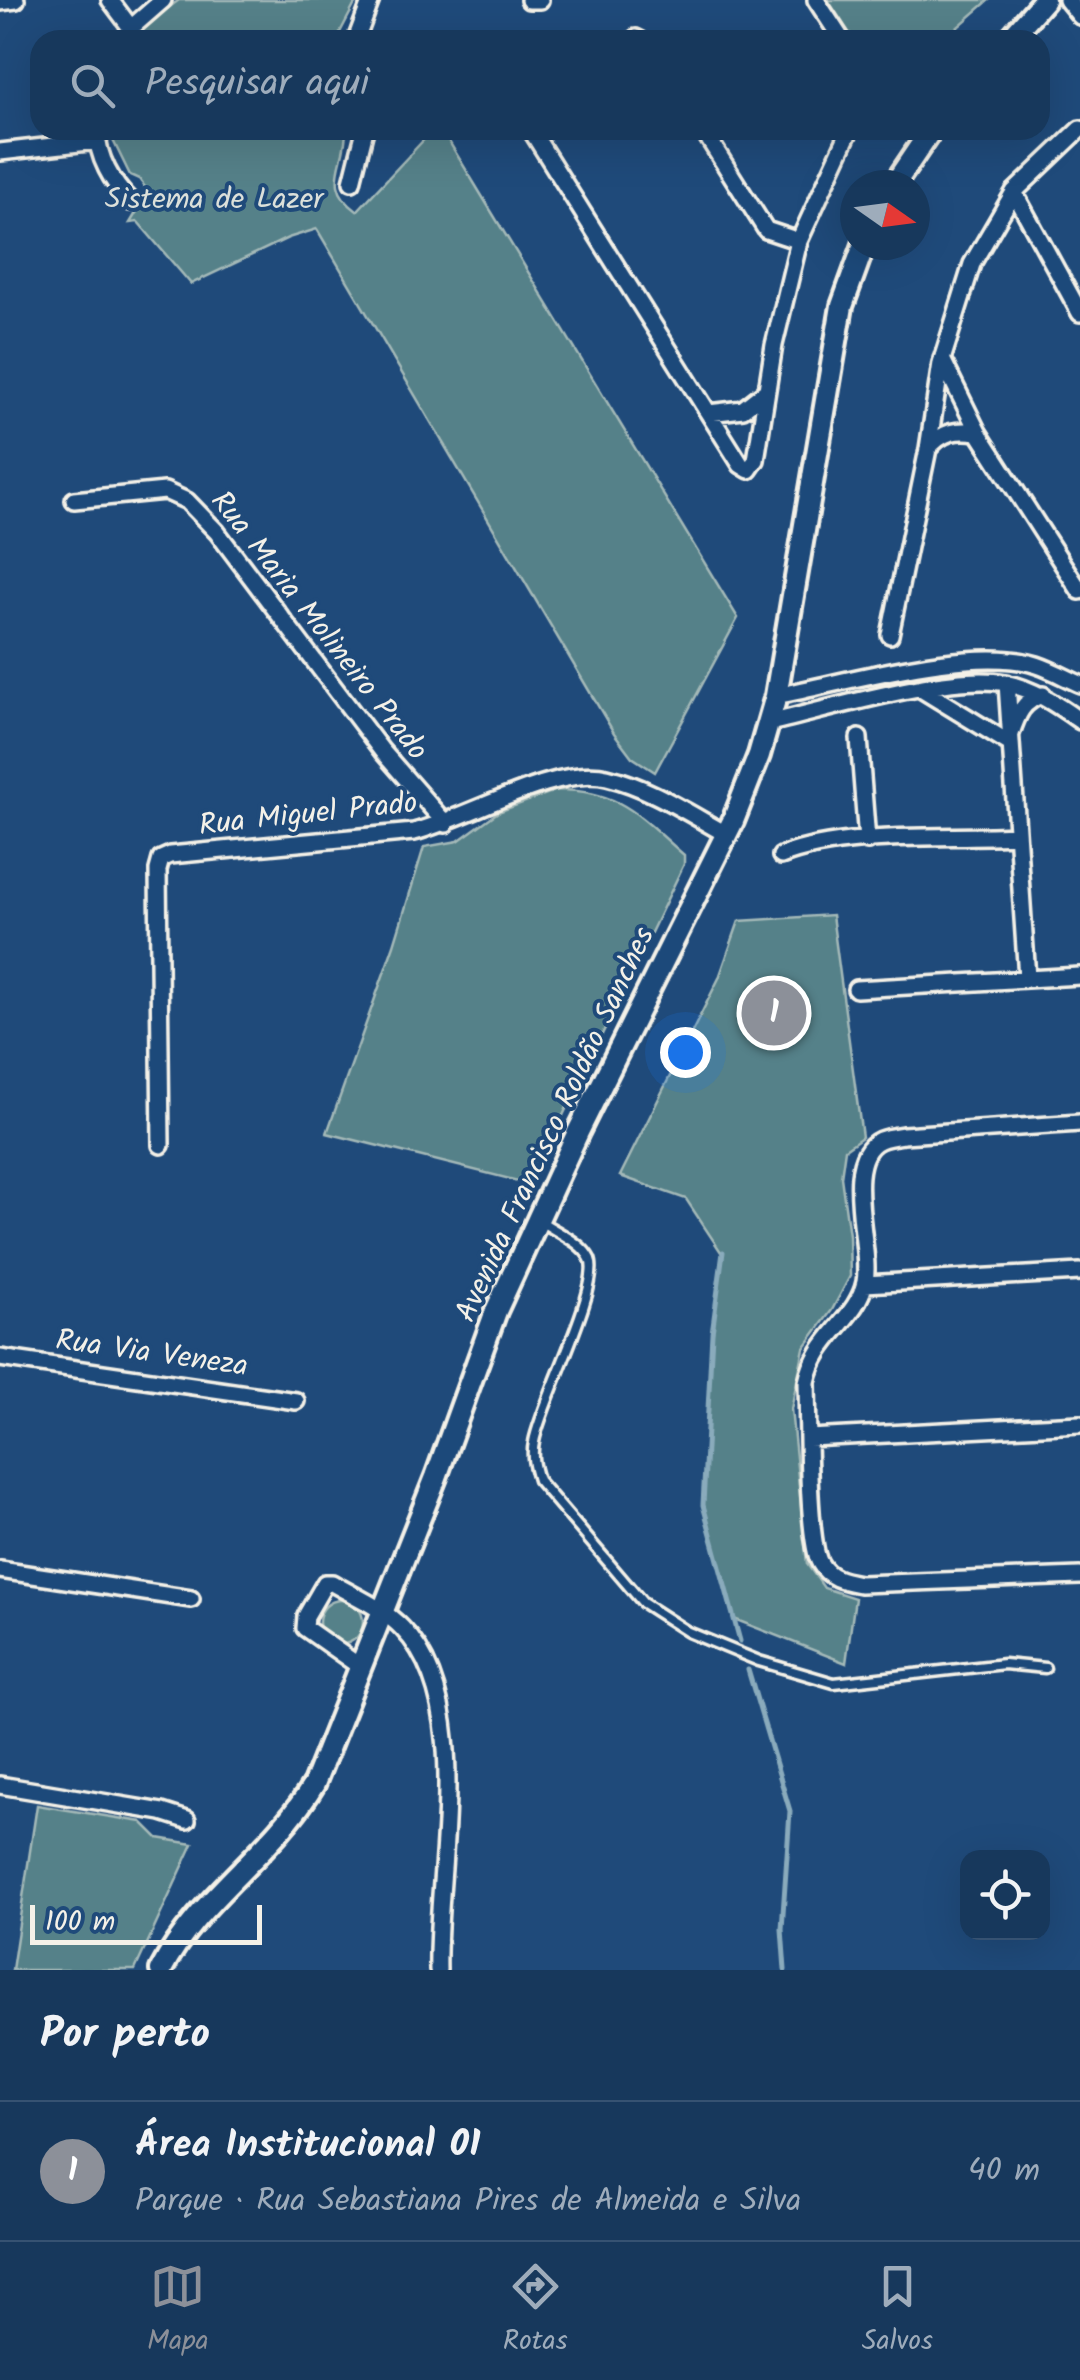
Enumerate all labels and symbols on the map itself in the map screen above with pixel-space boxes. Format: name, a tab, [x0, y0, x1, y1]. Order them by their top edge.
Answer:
north arrow	[840, 170, 930, 260]
park label: Sistema de Lazer	[105, 176, 325, 224]
street label: Rua Maria Molineiro Prado	[197, 481, 439, 772]
street label: Rua Miguel Prado	[197, 780, 420, 850]
street label: Avenida Francisco Roldão Sanches	[443, 919, 669, 1330]
pin: 1	[742, 976, 806, 1050]
your location	[660, 1027, 711, 1078]
street label: Rua Via Veneza	[53, 1317, 251, 1391]
scale bar	[30, 1900, 262, 1944]

